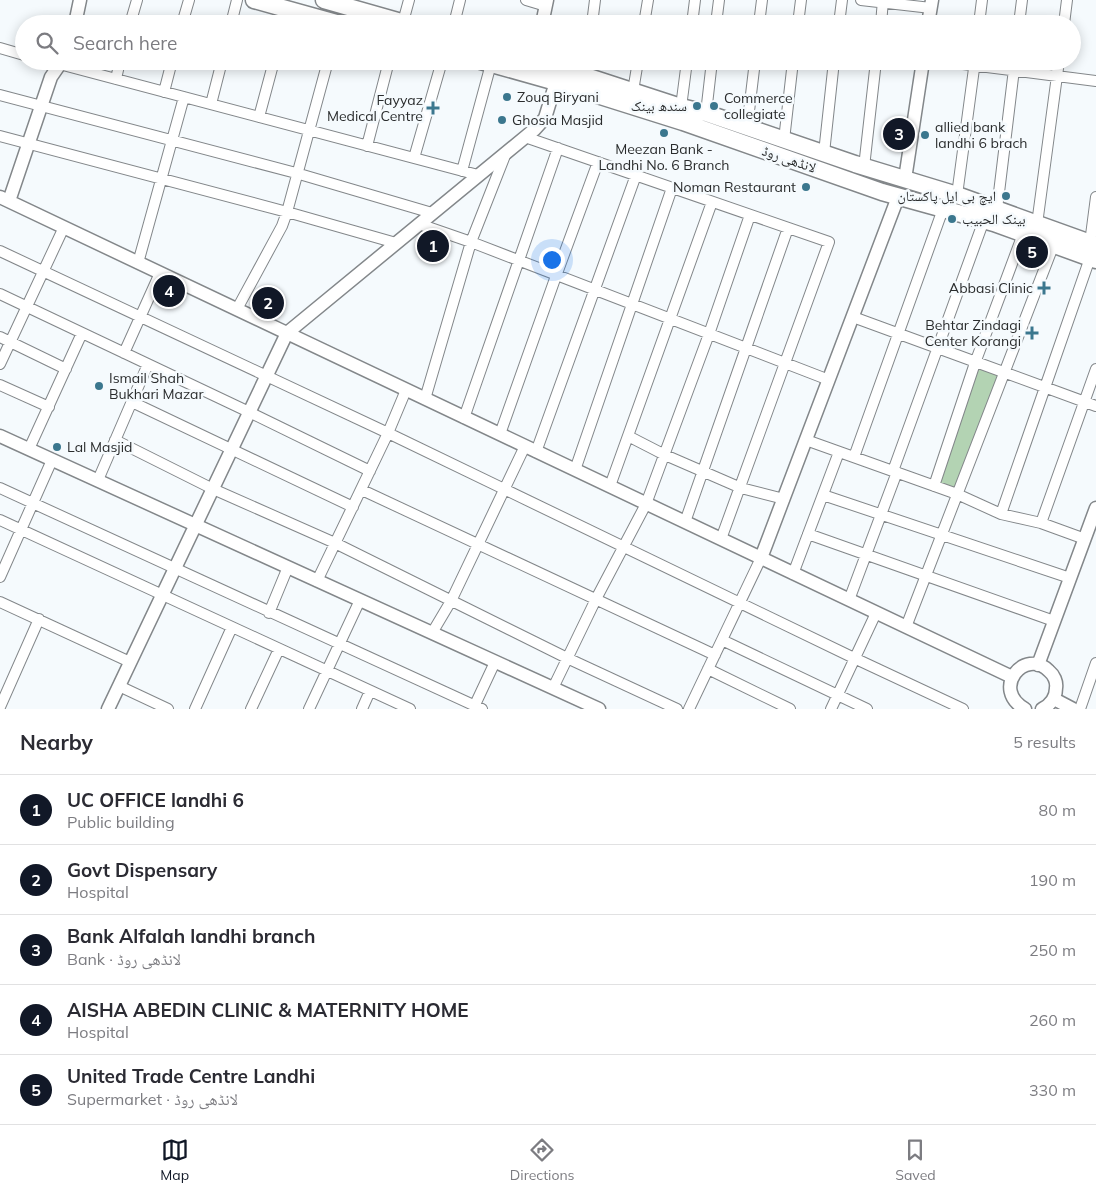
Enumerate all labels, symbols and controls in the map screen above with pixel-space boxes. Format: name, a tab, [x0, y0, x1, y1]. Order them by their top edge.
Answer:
search box	[15, 15, 1081, 70]
icon: search	[33, 29, 61, 57]
text: Search here	[73, 31, 177, 55]
place label: Zouq Biryani	[517, 88, 599, 106]
place label: Commerce collegiate	[724, 89, 793, 123]
place label: Fayyaz Medical Centre	[327, 91, 423, 125]
marker: Zouq Biryani	[501, 91, 513, 103]
place label: سندھ بینک	[631, 97, 687, 115]
marker: سندھ بینک	[691, 100, 703, 112]
marker: Commerce collegiate	[708, 100, 720, 112]
marker: Fayyaz Medical Centre	[427, 102, 439, 114]
place label: Ghosia Masjid	[512, 111, 603, 129]
marker: Ghosia Masjid	[496, 114, 508, 126]
pin: 3	[883, 115, 915, 153]
place label: allied bank landhi 6 brach	[935, 118, 1028, 152]
marker: Meezan Bank - Landhi No. 6 Branch	[658, 127, 670, 139]
marker: allied bank landhi 6 brach	[919, 129, 931, 141]
place label: Meezan Bank - Landhi No. 6 Branch	[598, 140, 730, 174]
street label: لانڈھی روڈ	[760, 141, 818, 177]
place label: Noman Restaurant	[673, 178, 796, 196]
marker: Noman Restaurant	[800, 181, 812, 193]
place label: ایچ بی ایل پاکستان	[897, 187, 996, 206]
marker: ایچ بی ایل پاکستان	[1000, 190, 1012, 202]
place label: بينک الحبيب	[962, 210, 1026, 228]
marker: بينک الحبيب	[946, 213, 958, 225]
pin: 1	[417, 227, 449, 265]
pin: 5	[1016, 233, 1048, 271]
your location	[539, 247, 565, 273]
pin: 4	[153, 272, 185, 310]
place label: Abbasi Clinic	[949, 279, 1033, 297]
marker: Abbasi Clinic	[1037, 281, 1051, 295]
pin: 2	[252, 284, 284, 322]
place label: Behtar Zindagi Center Korangi	[925, 316, 1021, 350]
marker: Behtar Zindagi Center Korangi	[1025, 326, 1039, 340]
place label: Ismail Shah Bukhari Mazar	[109, 369, 204, 403]
marker: Ismail Shah Bukhari Mazar	[93, 380, 105, 392]
place label: Lal Masjid	[67, 438, 132, 456]
marker: Lal Masjid	[51, 441, 63, 453]
text: Nearby	[20, 729, 93, 755]
text: 5 results	[1013, 732, 1076, 752]
text: UC OFFICE landhi 6	[67, 788, 244, 812]
text: 1	[31, 800, 41, 820]
text: 80 m	[1039, 800, 1076, 820]
text: Public building	[67, 812, 175, 832]
text: Govt Dispensary	[67, 858, 217, 882]
text: 2	[31, 870, 41, 890]
text: 190 m	[1029, 870, 1076, 890]
text: Hospital	[67, 882, 129, 902]
text: Bank Alfalah landhi branch	[67, 924, 315, 948]
text: 3	[31, 940, 41, 960]
text: 250 m	[1029, 940, 1076, 960]
text: Bank · لانڈھی روڈ	[67, 949, 181, 969]
text: AISHA ABEDIN CLINIC & MATERNITY HOME	[67, 998, 469, 1022]
text: 4	[31, 1010, 41, 1030]
text: 260 m	[1029, 1010, 1076, 1030]
text: Hospital	[67, 1022, 129, 1042]
text: United Trade Centre Landhi	[67, 1064, 315, 1088]
text: 5	[31, 1080, 41, 1100]
text: 330 m	[1029, 1080, 1076, 1100]
text: Supermarket · لانڈھی روڈ	[67, 1089, 238, 1109]
tab: Map	[160, 1136, 189, 1184]
tab: Directions	[510, 1136, 575, 1184]
tab: Saved	[895, 1136, 936, 1184]

